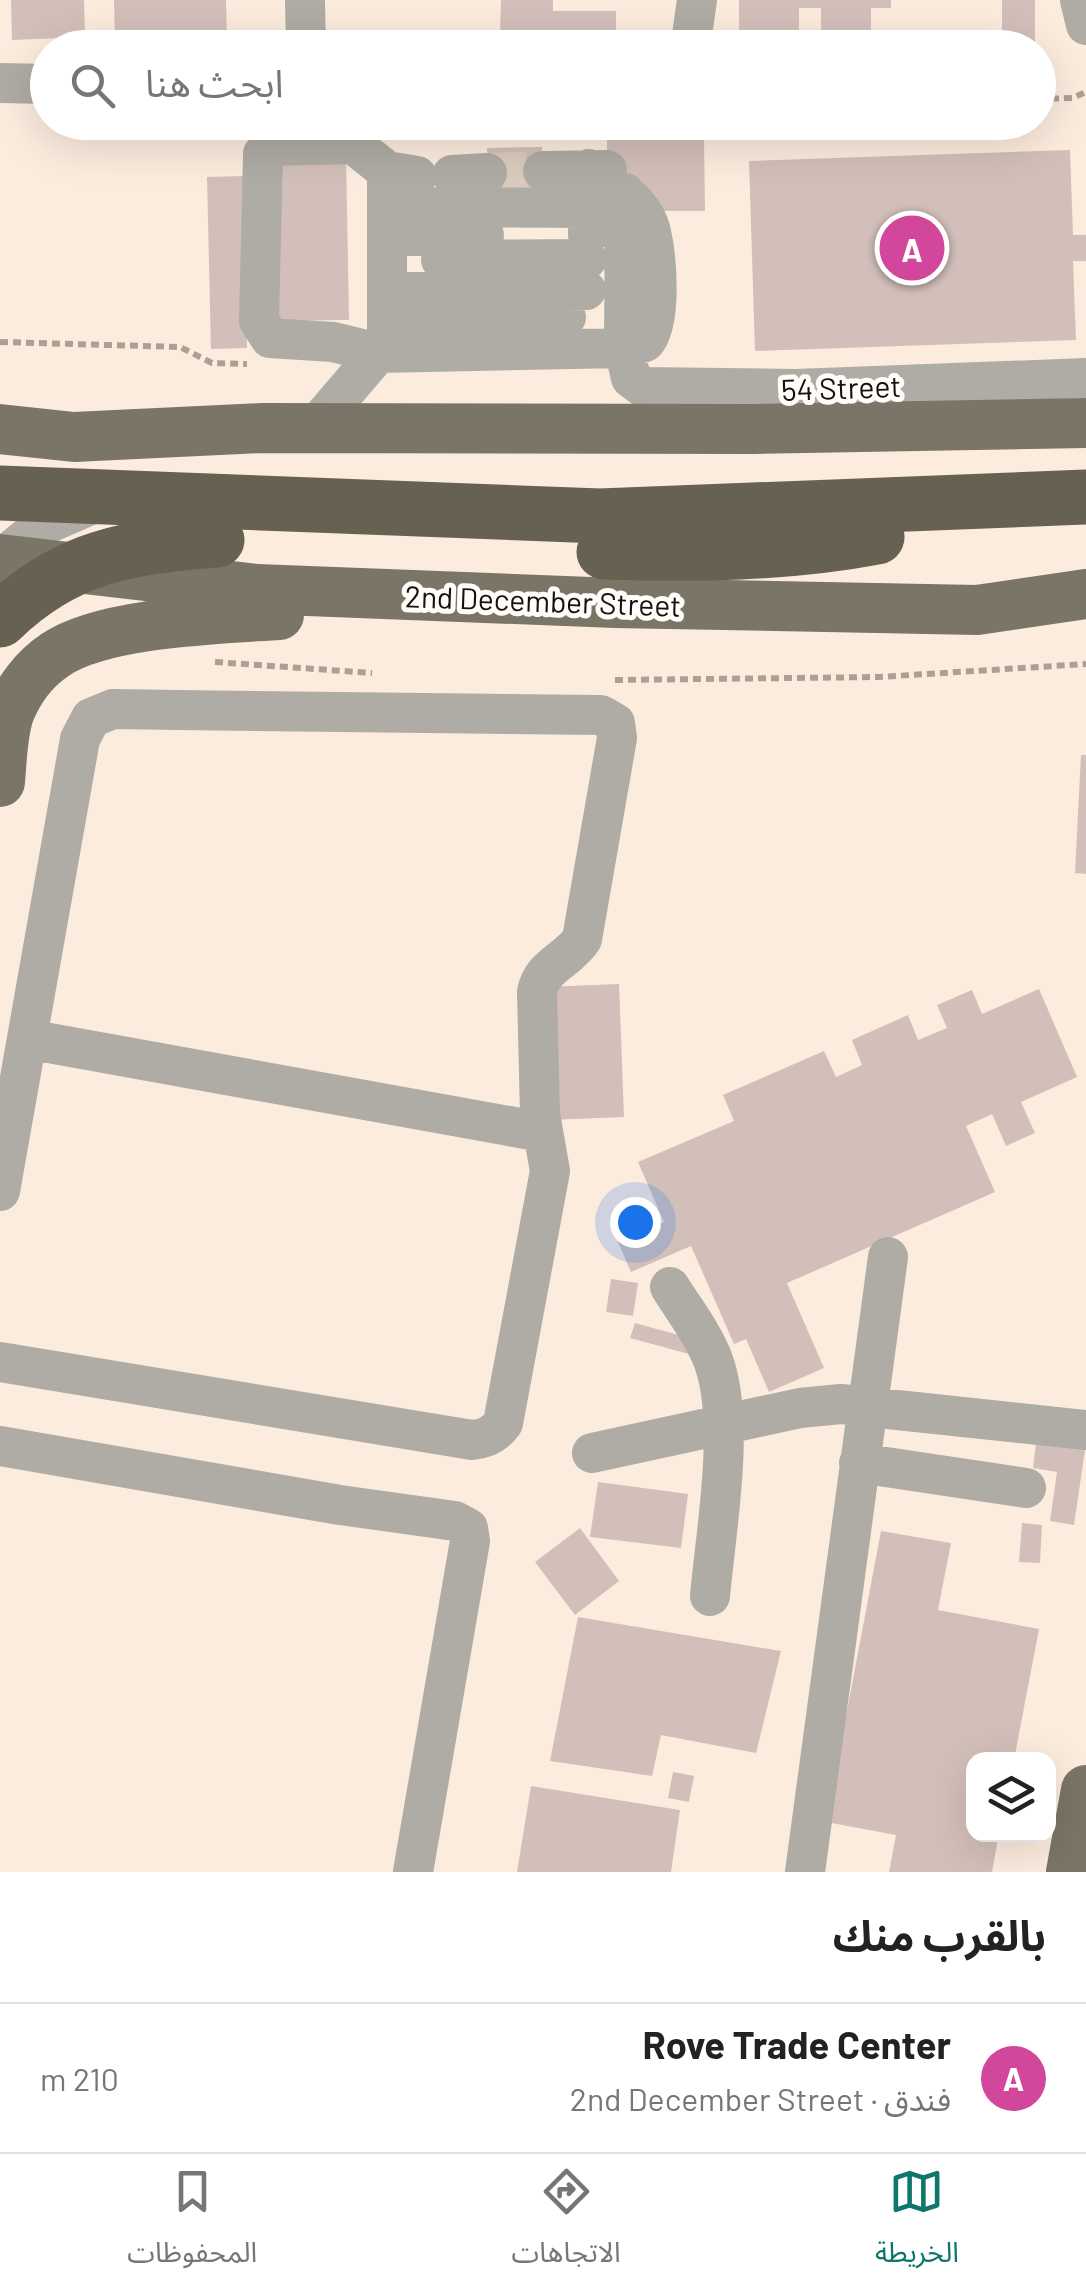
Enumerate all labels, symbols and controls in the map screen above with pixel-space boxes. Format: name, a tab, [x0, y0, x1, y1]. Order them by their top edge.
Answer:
search box	[30, 30, 1056, 140]
icon: search	[65, 58, 120, 113]
text: ابحث هنا	[145, 59, 284, 105]
pin: A	[880, 210, 944, 286]
street label: 54 Street	[780, 367, 902, 407]
street label: 2nd December Street	[404, 577, 682, 623]
your location	[610, 1197, 661, 1248]
map controls	[966, 1752, 1056, 1842]
button: layers	[966, 1752, 1056, 1842]
text: بالقرب منك	[833, 1909, 1046, 1959]
text: Rove Trade Center	[643, 2021, 951, 2067]
text: 210 m	[40, 2059, 119, 2097]
text: A	[1003, 2059, 1024, 2097]
text: فندق · 2nd December Street	[570, 2079, 951, 2117]
tab: المحفوظات	[127, 2164, 257, 2283]
tab: الاتجاهات	[511, 2164, 621, 2283]
tab: الخريطة	[875, 2164, 959, 2283]

